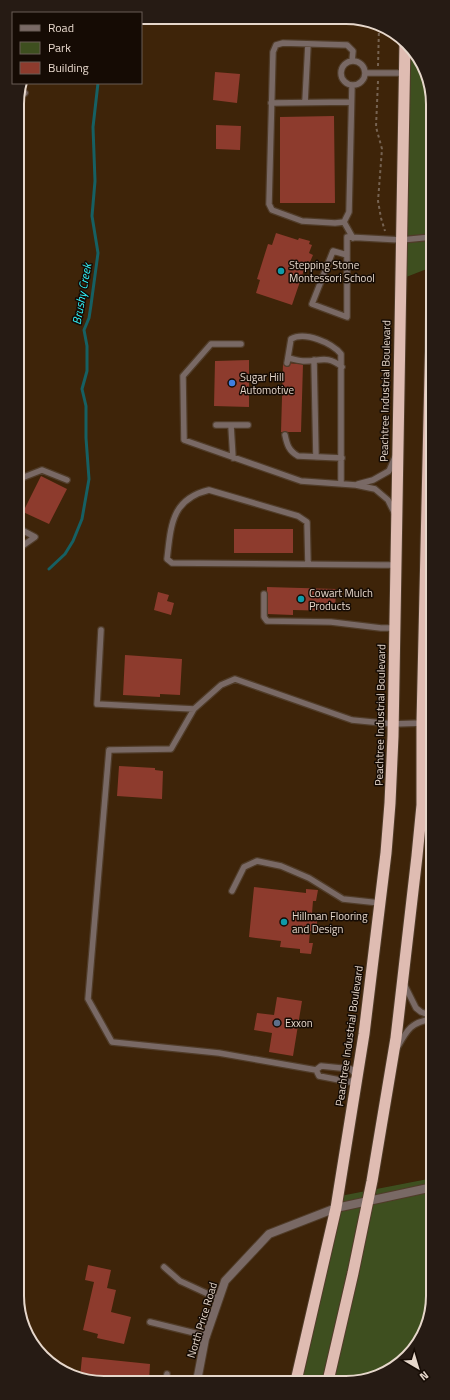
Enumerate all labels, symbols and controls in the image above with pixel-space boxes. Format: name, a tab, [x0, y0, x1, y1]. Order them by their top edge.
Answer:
legend	[12, 12, 142, 84]
text: Road	[48, 18, 74, 37]
text: Park	[48, 38, 71, 57]
text: Building	[48, 58, 89, 77]
place label: Stepping Stone Montessori School	[289, 257, 375, 286]
water label: Brushy Creek	[67, 260, 97, 326]
marker: Stepping Stone Montessori School	[276, 266, 286, 276]
street label: Peachtree Industrial Boulevard	[376, 320, 394, 462]
place label: Sugar Hill Automotive	[240, 369, 294, 398]
marker: Sugar Hill Automotive	[227, 378, 237, 388]
place label: Cowart Mulch Products	[309, 585, 373, 614]
marker: Cowart Mulch Products	[296, 594, 306, 604]
street label: Peachtree Industrial Boulevard	[371, 644, 389, 786]
place label: Hillman Flooring and Design	[292, 908, 368, 937]
marker: Hillman Flooring and Design	[279, 917, 289, 927]
street label: Peachtree Industrial Boulevard	[331, 964, 367, 1107]
place label: Exxon	[285, 1015, 313, 1031]
marker: Exxon	[272, 1018, 282, 1028]
street label: North Price Road	[183, 1280, 221, 1360]
north arrow	[398, 1348, 438, 1388]
text: N	[416, 1367, 432, 1385]

